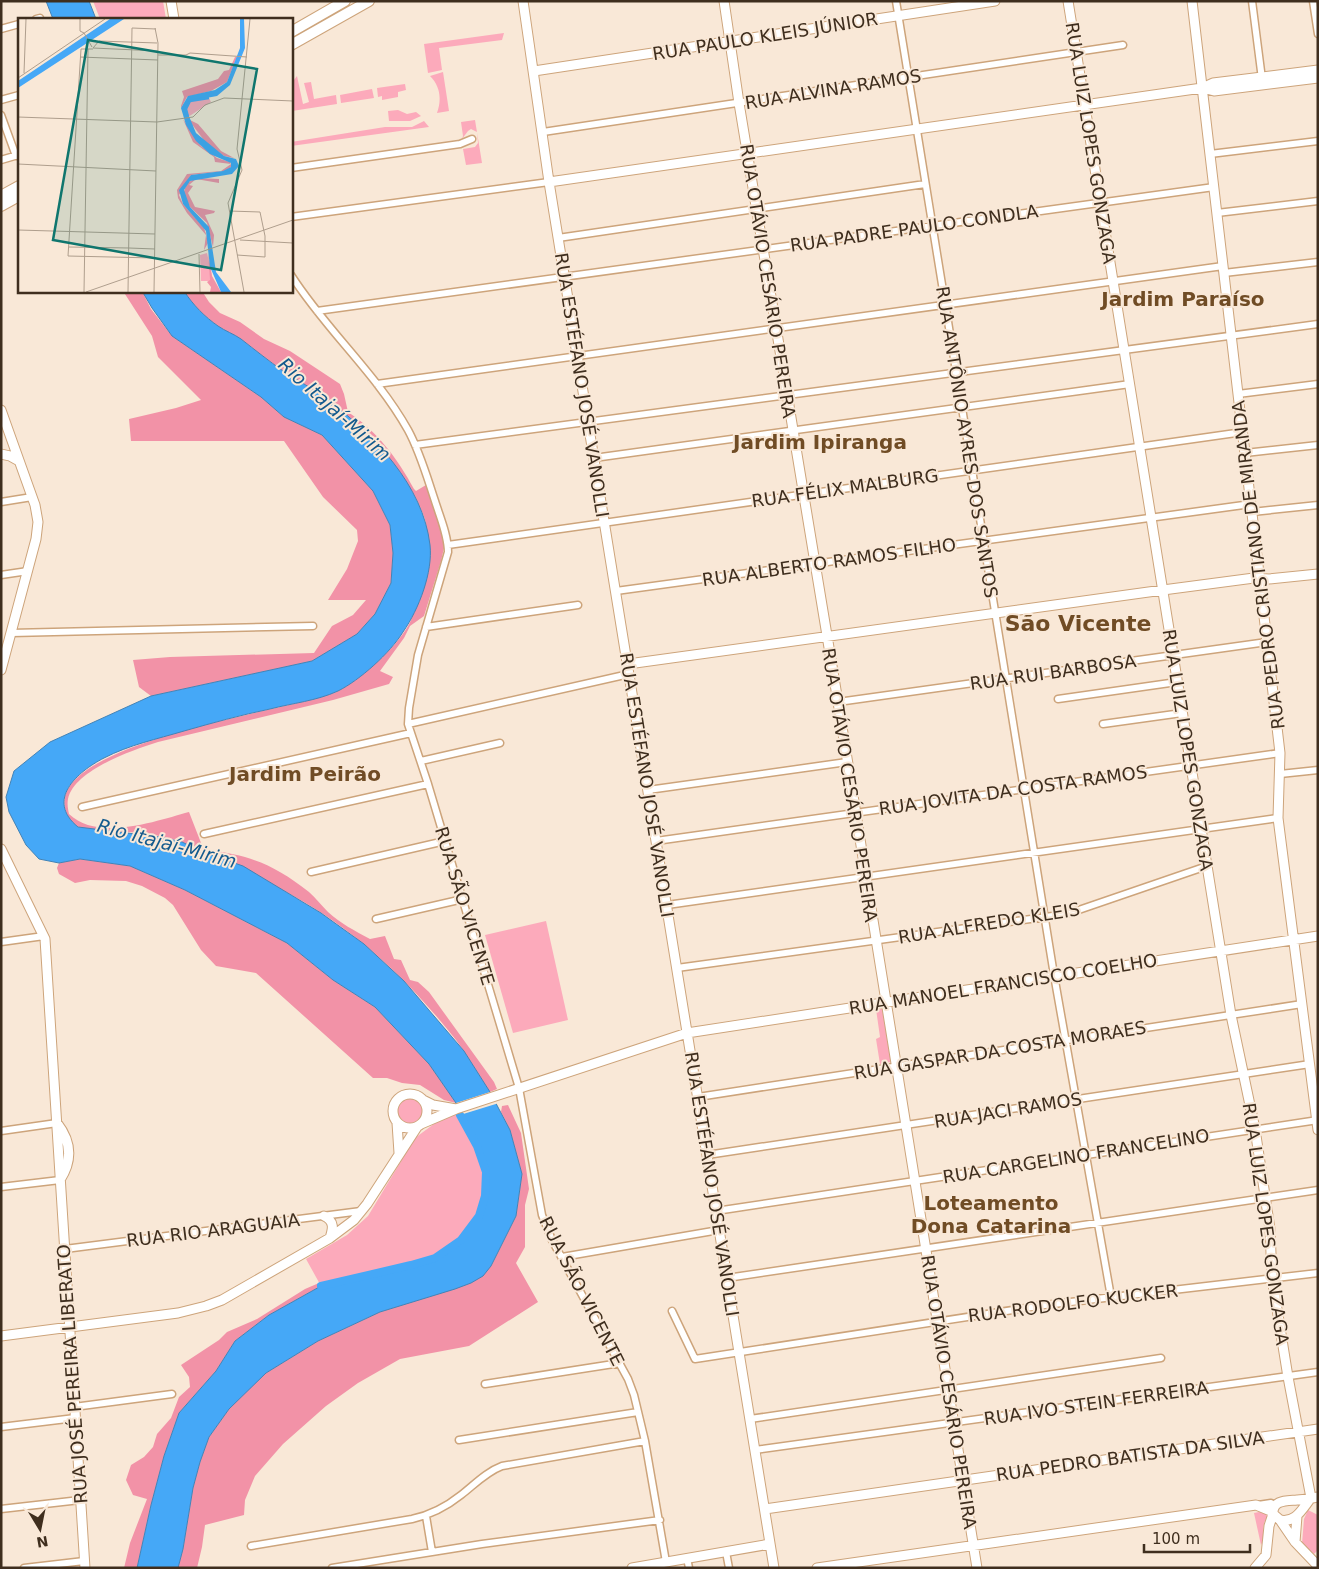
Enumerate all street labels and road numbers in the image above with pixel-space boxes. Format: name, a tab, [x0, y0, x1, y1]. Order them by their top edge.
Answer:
street label: RUA PAULO KLEIS JÚNIOR	[651, 8, 879, 64]
street label: RUA LUIZ LOPES GONZAGA	[1062, 21, 1121, 266]
street label: RUA ALVINA RAMOS	[743, 65, 923, 113]
street label: RUA OTÁVIO CESÁRIO PEREIRA	[736, 142, 800, 420]
street label: RUA PADRE PAULO CONDLA	[789, 200, 1040, 256]
street label: RUA ESTÉFANO JOSÉ VANOLLI	[551, 251, 613, 519]
street label: RUA ANTÔNIO AYRES DOS SANTOS	[932, 285, 1002, 599]
street label: RUA PEDRO CRISTIANO DE MIRANDA	[1227, 399, 1289, 731]
street label: RUA FÉLIX MALBURG	[750, 464, 940, 512]
street label: RUA ALBERTO RAMOS FILHO	[701, 534, 957, 590]
street label: RUA LUIZ LOPES GONZAGA	[1159, 628, 1218, 873]
street label: RUA OTÁVIO CESÁRIO PEREIRA	[818, 646, 882, 924]
street label: RUA RUI BARBOSA	[968, 650, 1138, 694]
street label: RUA ESTÉFANO JOSÉ VANOLLI	[616, 651, 678, 919]
street label: RUA JOVITA DA COSTA RAMOS	[877, 761, 1149, 819]
street label: RUA SÃO VICENTE	[431, 824, 499, 988]
street label: RUA ALFREDO KLEIS	[896, 898, 1082, 948]
street label: RUA MANOEL FRANCISCO COELHO	[847, 949, 1159, 1019]
street label: RUA GASPAR DA COSTA MORAES	[852, 1017, 1148, 1083]
street label: RUA ESTÉFANO JOSÉ VANOLLI	[681, 1050, 743, 1318]
street label: RUA JACI RAMOS	[933, 1088, 1083, 1132]
street label: RUA LUIZ LOPES GONZAGA	[1239, 1101, 1294, 1347]
street label: RUA CARGELINO FRANCELINO	[941, 1125, 1211, 1187]
street label: RUA RIO ARAGUAIA	[125, 1209, 302, 1251]
street label: RUA SÃO VICENTE	[535, 1213, 629, 1369]
street label: RUA JOSÉ PEREIRA LIBERATO	[52, 1244, 92, 1504]
street label: RUA OTÁVIO CESÁRIO PEREIRA	[917, 1253, 981, 1531]
street label: RUA RODOLFO KUCKER	[967, 1280, 1179, 1326]
street label: RUA IVO STEIN FERREIRA	[982, 1377, 1210, 1429]
street label: RUA PEDRO BATISTA DA SILVA	[995, 1427, 1266, 1485]

